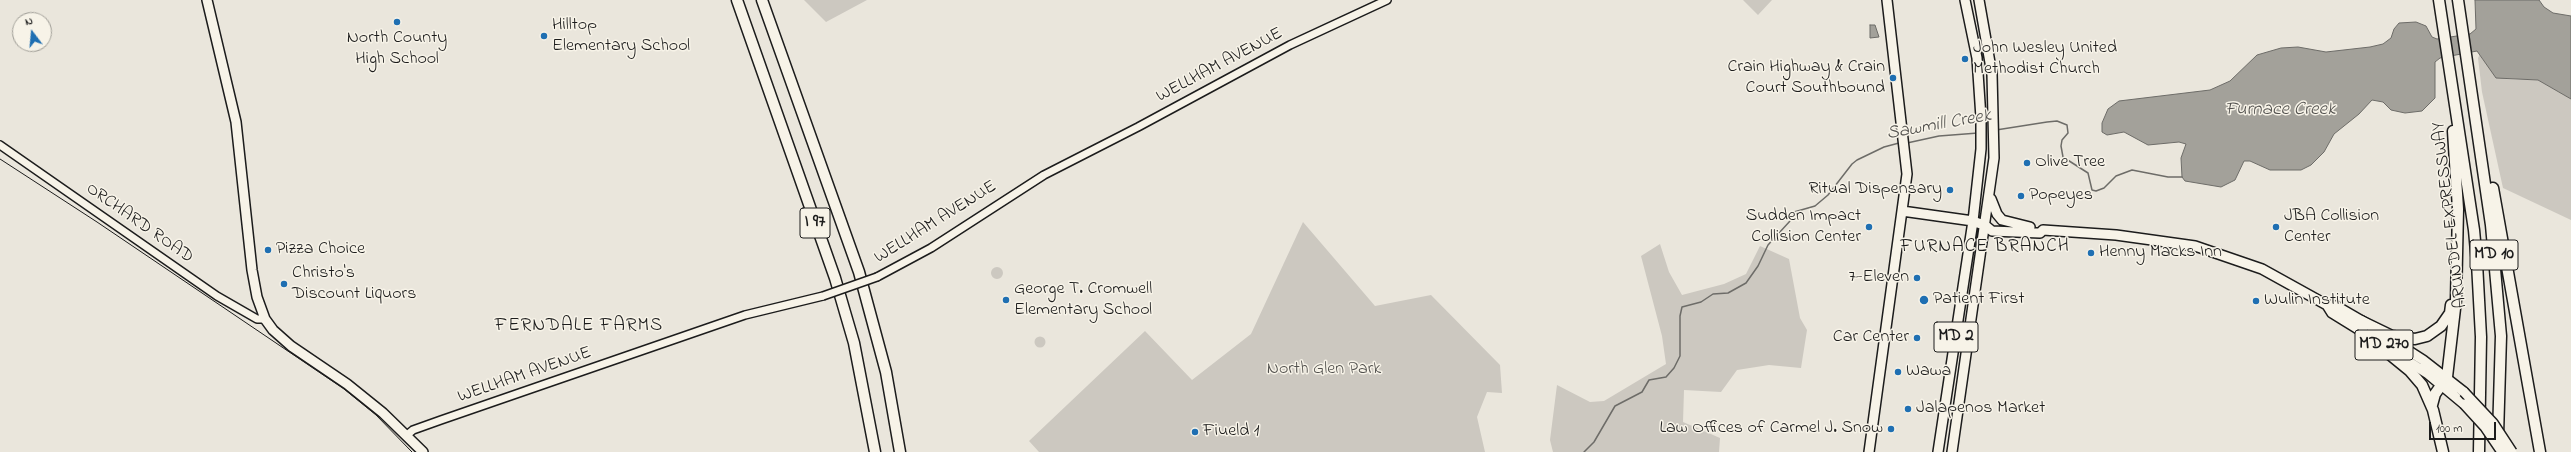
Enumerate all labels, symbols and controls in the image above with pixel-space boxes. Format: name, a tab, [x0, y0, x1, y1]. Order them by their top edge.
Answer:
north arrow	[12, 12, 52, 52]
text: N	[23, 13, 35, 30]
place label: Hilltop Elementary School	[552, 15, 690, 58]
marker: North County High School	[392, 17, 402, 27]
street label: WELLHAM AVENUE	[1153, 24, 1287, 108]
place label: North County High School	[347, 28, 447, 70]
marker: Hilltop Elementary School	[539, 31, 549, 41]
place label: John Wesley United Methodist Church	[1973, 38, 2117, 80]
marker: John Wesley United Methodist Church	[1960, 54, 1970, 64]
place label: Crain Highway & Crain Court Southbound	[1728, 57, 1885, 100]
marker: Crain Highway & Crain Court Southbound	[1888, 73, 1898, 83]
water label: Furnace Creek	[2225, 100, 2335, 122]
water label: Sawmill Creek	[1885, 106, 1993, 146]
street label: ARUNDEL EXPRESSWAY	[2429, 121, 2473, 309]
place label: Olive Tree	[2035, 152, 2105, 174]
marker: Olive Tree	[2022, 158, 2032, 168]
street label: WELLHAM AVENUE	[871, 177, 1001, 269]
street label: ORCHARD ROAD	[81, 179, 197, 269]
place label: Ritual Dispensary	[1808, 179, 1942, 201]
marker: Ritual Dispensary	[1945, 185, 1955, 195]
place label: Popeyes	[2029, 185, 2093, 207]
marker: Popeyes	[2016, 191, 2026, 201]
place label: Sudden Impact Collision Center	[1746, 206, 1861, 248]
place label: JBA Collision Center	[2284, 206, 2379, 248]
road number: I 97	[800, 208, 830, 238]
marker: Sudden Impact Collision Center	[1864, 222, 1874, 232]
marker: JBA Collision Center	[2271, 222, 2281, 232]
district label: FURNACE BRANCH	[1900, 237, 2070, 259]
place label: Pizza Choice	[276, 239, 365, 261]
road number: MD 10	[2470, 240, 2518, 270]
place label: Henny Macks Inn	[2099, 242, 2222, 264]
marker: Pizza Choice	[263, 245, 273, 255]
marker: Henny Macks Inn	[2086, 248, 2096, 258]
place label: Christo's Discount Liquors	[292, 263, 416, 306]
place label: 7-Eleven	[1848, 267, 1909, 289]
marker: 7-Eleven	[1912, 273, 1922, 283]
marker: Christo's Discount Liquors	[279, 279, 289, 289]
place label: George T. Cromwell Elementary School	[1014, 279, 1152, 322]
place label: Patient First	[1933, 289, 2025, 311]
place label: Wulin Institute	[2264, 290, 2370, 312]
marker: Patient First	[1918, 294, 1930, 306]
marker: George T. Cromwell Elementary School	[1001, 295, 1011, 305]
marker: Wulin Institute	[2251, 296, 2261, 306]
district label: FERNDALE FARMS	[495, 316, 663, 338]
road number: MD 2	[1934, 322, 1978, 352]
place label: Car Center	[1833, 327, 1909, 349]
road number: MD 270	[2355, 330, 2413, 360]
marker: Car Center	[1912, 333, 1922, 343]
street label: WELLHAM AVENUE	[455, 343, 595, 409]
park label: North Glen Park	[1267, 359, 1381, 381]
place label: Wawa	[1906, 361, 1951, 383]
marker: Wawa	[1893, 367, 1903, 377]
place label: Jalapenos Market	[1916, 398, 2045, 420]
marker: Jalapenos Market	[1903, 404, 1913, 414]
scale bar	[2431, 414, 2498, 440]
place label: Law Offices of Carmel J. Snow	[1659, 418, 1883, 440]
text: 100 m	[2436, 420, 2463, 438]
place label: Fiueld 1	[1203, 421, 1260, 443]
marker: Law Offices of Carmel J. Snow	[1886, 424, 1896, 434]
marker: Fiueld 1	[1190, 427, 1200, 437]

